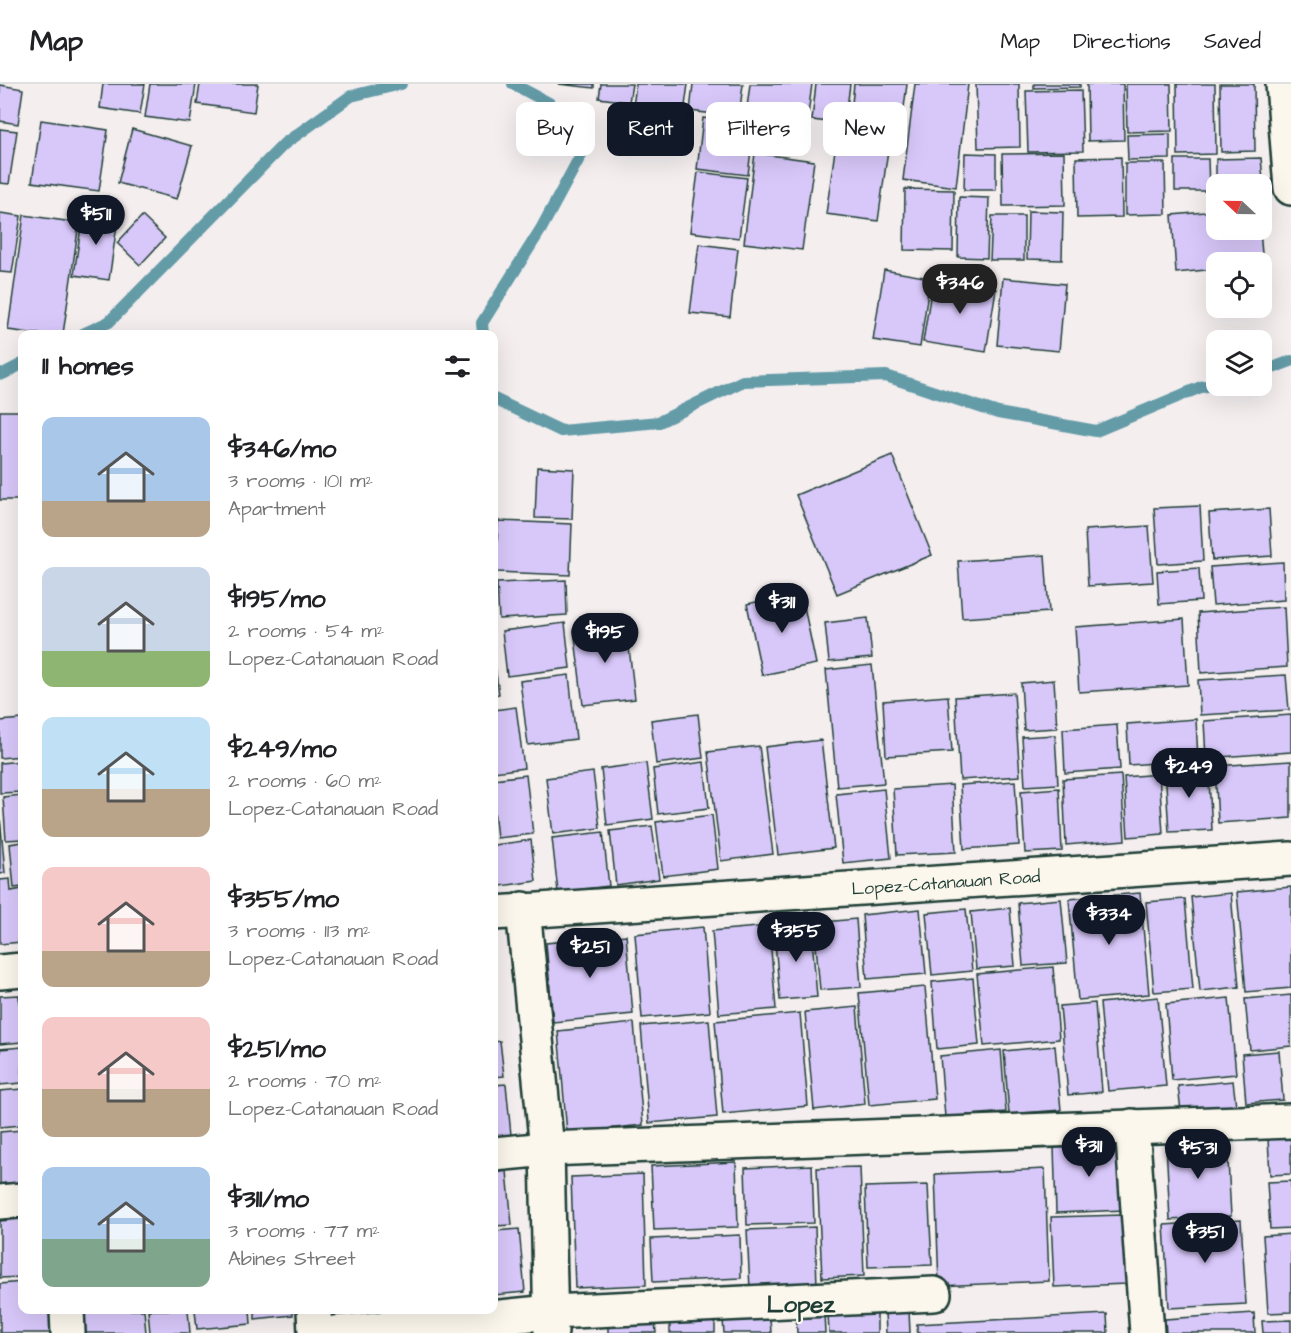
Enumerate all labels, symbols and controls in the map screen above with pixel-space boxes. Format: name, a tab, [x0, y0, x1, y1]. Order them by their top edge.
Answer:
text: Map	[30, 22, 83, 61]
text: Map	[1000, 27, 1040, 56]
text: Directions	[1073, 27, 1171, 56]
text: Saved	[1204, 27, 1261, 56]
chip: Buy	[516, 102, 595, 156]
chip: Rent	[607, 102, 694, 156]
chip: Filters	[706, 102, 811, 156]
chip: New	[823, 102, 907, 156]
north arrow	[1206, 174, 1272, 240]
map controls	[1206, 174, 1272, 396]
pin: $511	[60, 195, 132, 246]
text: $511	[81, 200, 111, 228]
button: locate	[1206, 252, 1272, 318]
pin: $346	[924, 264, 996, 315]
text: $346	[936, 269, 984, 297]
button: layers	[1206, 330, 1272, 396]
text: 11 homes	[42, 348, 134, 384]
icon: filters	[441, 350, 474, 383]
text: $346/mo	[228, 431, 336, 467]
icon: home	[90, 441, 162, 513]
text: 3 rooms · 101 m²	[228, 467, 373, 495]
text: Apartment	[228, 495, 326, 523]
text: $195/mo	[228, 581, 326, 617]
pin: $311	[746, 583, 818, 634]
text: $311	[769, 588, 795, 616]
icon: home	[90, 591, 162, 663]
pin: $195	[569, 613, 641, 664]
text: 2 rooms · 54 m²	[228, 617, 384, 645]
text: $195	[585, 618, 625, 646]
text: Lopez-Catanauan Road	[228, 645, 438, 673]
text: $249/mo	[228, 731, 337, 767]
icon: home	[90, 741, 162, 813]
pin: $249	[1153, 748, 1225, 799]
text: $249	[1165, 753, 1213, 781]
text: 2 rooms · 60 m²	[228, 767, 382, 795]
text: Lopez-Catanauan Road	[228, 795, 438, 823]
street label: Lopez-Catanauan Road	[851, 864, 1041, 901]
text: $355/mo	[228, 881, 339, 917]
icon: home	[90, 891, 162, 963]
pin: $334	[1073, 895, 1145, 946]
text: $334	[1086, 900, 1132, 928]
pin: $355	[760, 912, 832, 963]
text: 3 rooms · 113 m²	[228, 917, 371, 945]
text: $355	[771, 917, 821, 945]
pin: $251	[554, 928, 626, 979]
text: $251	[570, 933, 610, 961]
text: Lopez-Catanauan Road	[228, 945, 438, 973]
text: $251/mo	[228, 1031, 326, 1067]
icon: home	[90, 1041, 162, 1113]
text: 2 rooms · 70 m²	[228, 1067, 381, 1095]
text: Lopez-Catanauan Road	[228, 1095, 438, 1123]
pin: $311	[1053, 1127, 1125, 1178]
pin: $531	[1162, 1129, 1234, 1180]
text: $311	[1076, 1132, 1102, 1160]
text: $531	[1179, 1134, 1217, 1162]
text: $311/mo	[228, 1181, 309, 1217]
icon: home	[90, 1191, 162, 1263]
pin: $351	[1169, 1213, 1241, 1264]
text: 3 rooms · 77 m²	[228, 1217, 380, 1245]
text: $351	[1186, 1218, 1224, 1246]
text: Abines Street	[228, 1245, 356, 1273]
district label: Lopez	[767, 1288, 836, 1322]

